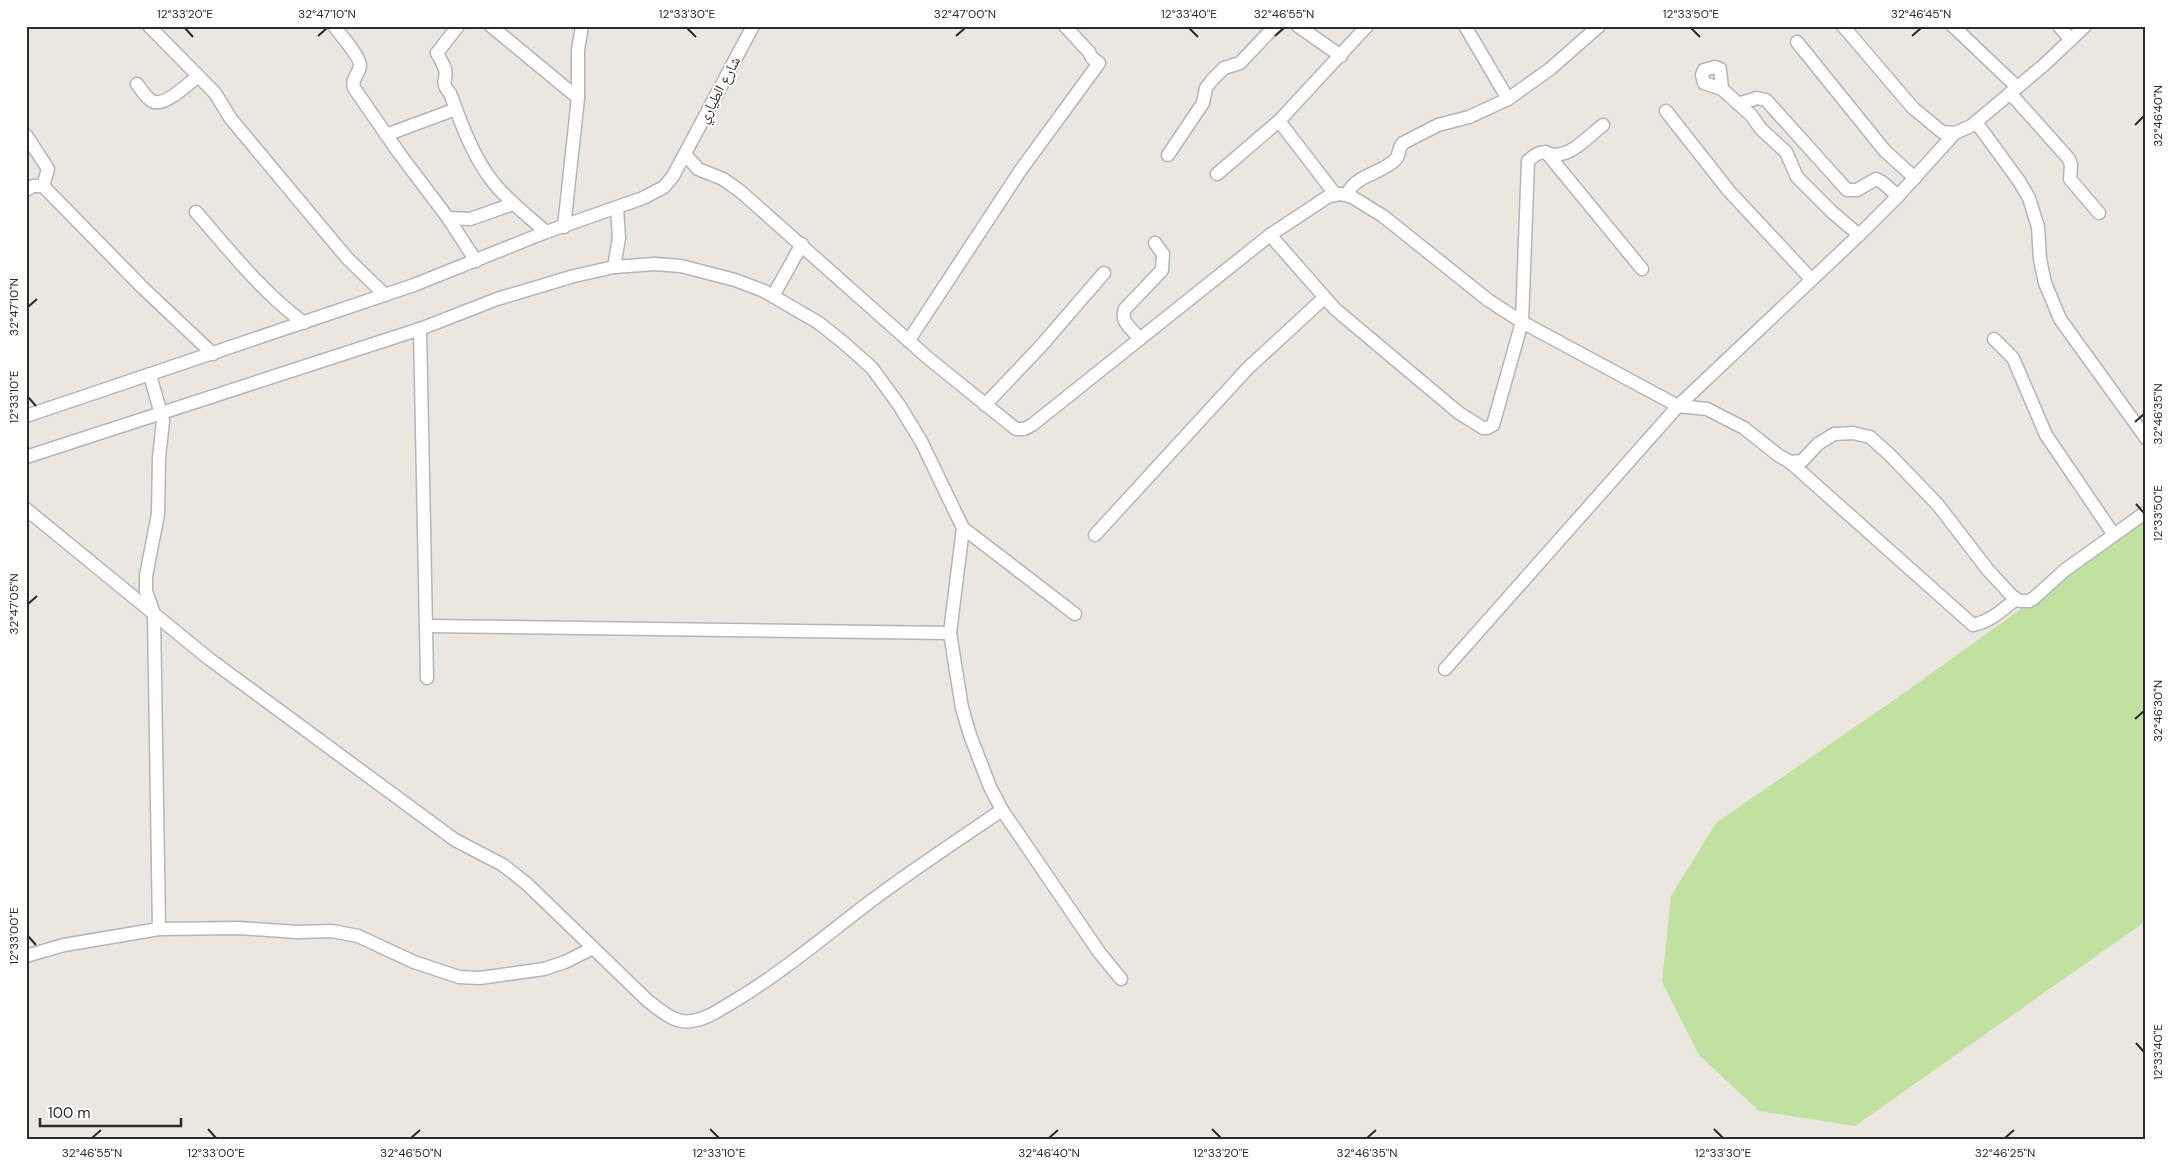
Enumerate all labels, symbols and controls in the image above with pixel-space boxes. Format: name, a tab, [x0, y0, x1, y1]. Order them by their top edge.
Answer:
text: 12°33'20"E	[157, 6, 213, 22]
text: 32°47'10"N	[298, 6, 356, 22]
text: 12°33'30"E	[659, 6, 715, 22]
text: 32°47'00"N	[934, 6, 996, 22]
text: 12°33'40"E	[1161, 6, 1217, 22]
text: 32°46'55"N	[1254, 6, 1314, 22]
text: 12°33'50"E	[1663, 6, 1719, 22]
text: 32°46'45"N	[1891, 6, 1951, 22]
street label: شارع الطياري	[693, 53, 747, 128]
text: 32°46'40"N	[2150, 85, 2166, 147]
text: 32°47'10"N	[6, 278, 22, 336]
text: 12°33'10"E	[6, 370, 22, 424]
text: 32°46'35"N	[2150, 384, 2166, 444]
text: 12°33'50"E	[2150, 485, 2166, 541]
text: 32°47'05"N	[6, 573, 22, 635]
text: 32°46'30"N	[2150, 680, 2166, 742]
text: 12°33'00"E	[6, 907, 22, 965]
text: 12°33'40"E	[2150, 1024, 2166, 1080]
scale bar	[40, 1096, 181, 1128]
text: 100 m	[48, 1103, 91, 1123]
text: 32°46'55"N	[62, 1145, 122, 1161]
text: 12°33'00"E	[187, 1145, 245, 1161]
text: 32°46'50"N	[380, 1145, 442, 1161]
text: 12°33'10"E	[692, 1145, 746, 1161]
text: 32°46'40"N	[1018, 1145, 1080, 1161]
text: 12°33'20"E	[1193, 1145, 1249, 1161]
text: 32°46'35"N	[1337, 1145, 1397, 1161]
text: 12°33'30"E	[1695, 1145, 1751, 1161]
text: 32°46'25"N	[1975, 1145, 2035, 1161]

